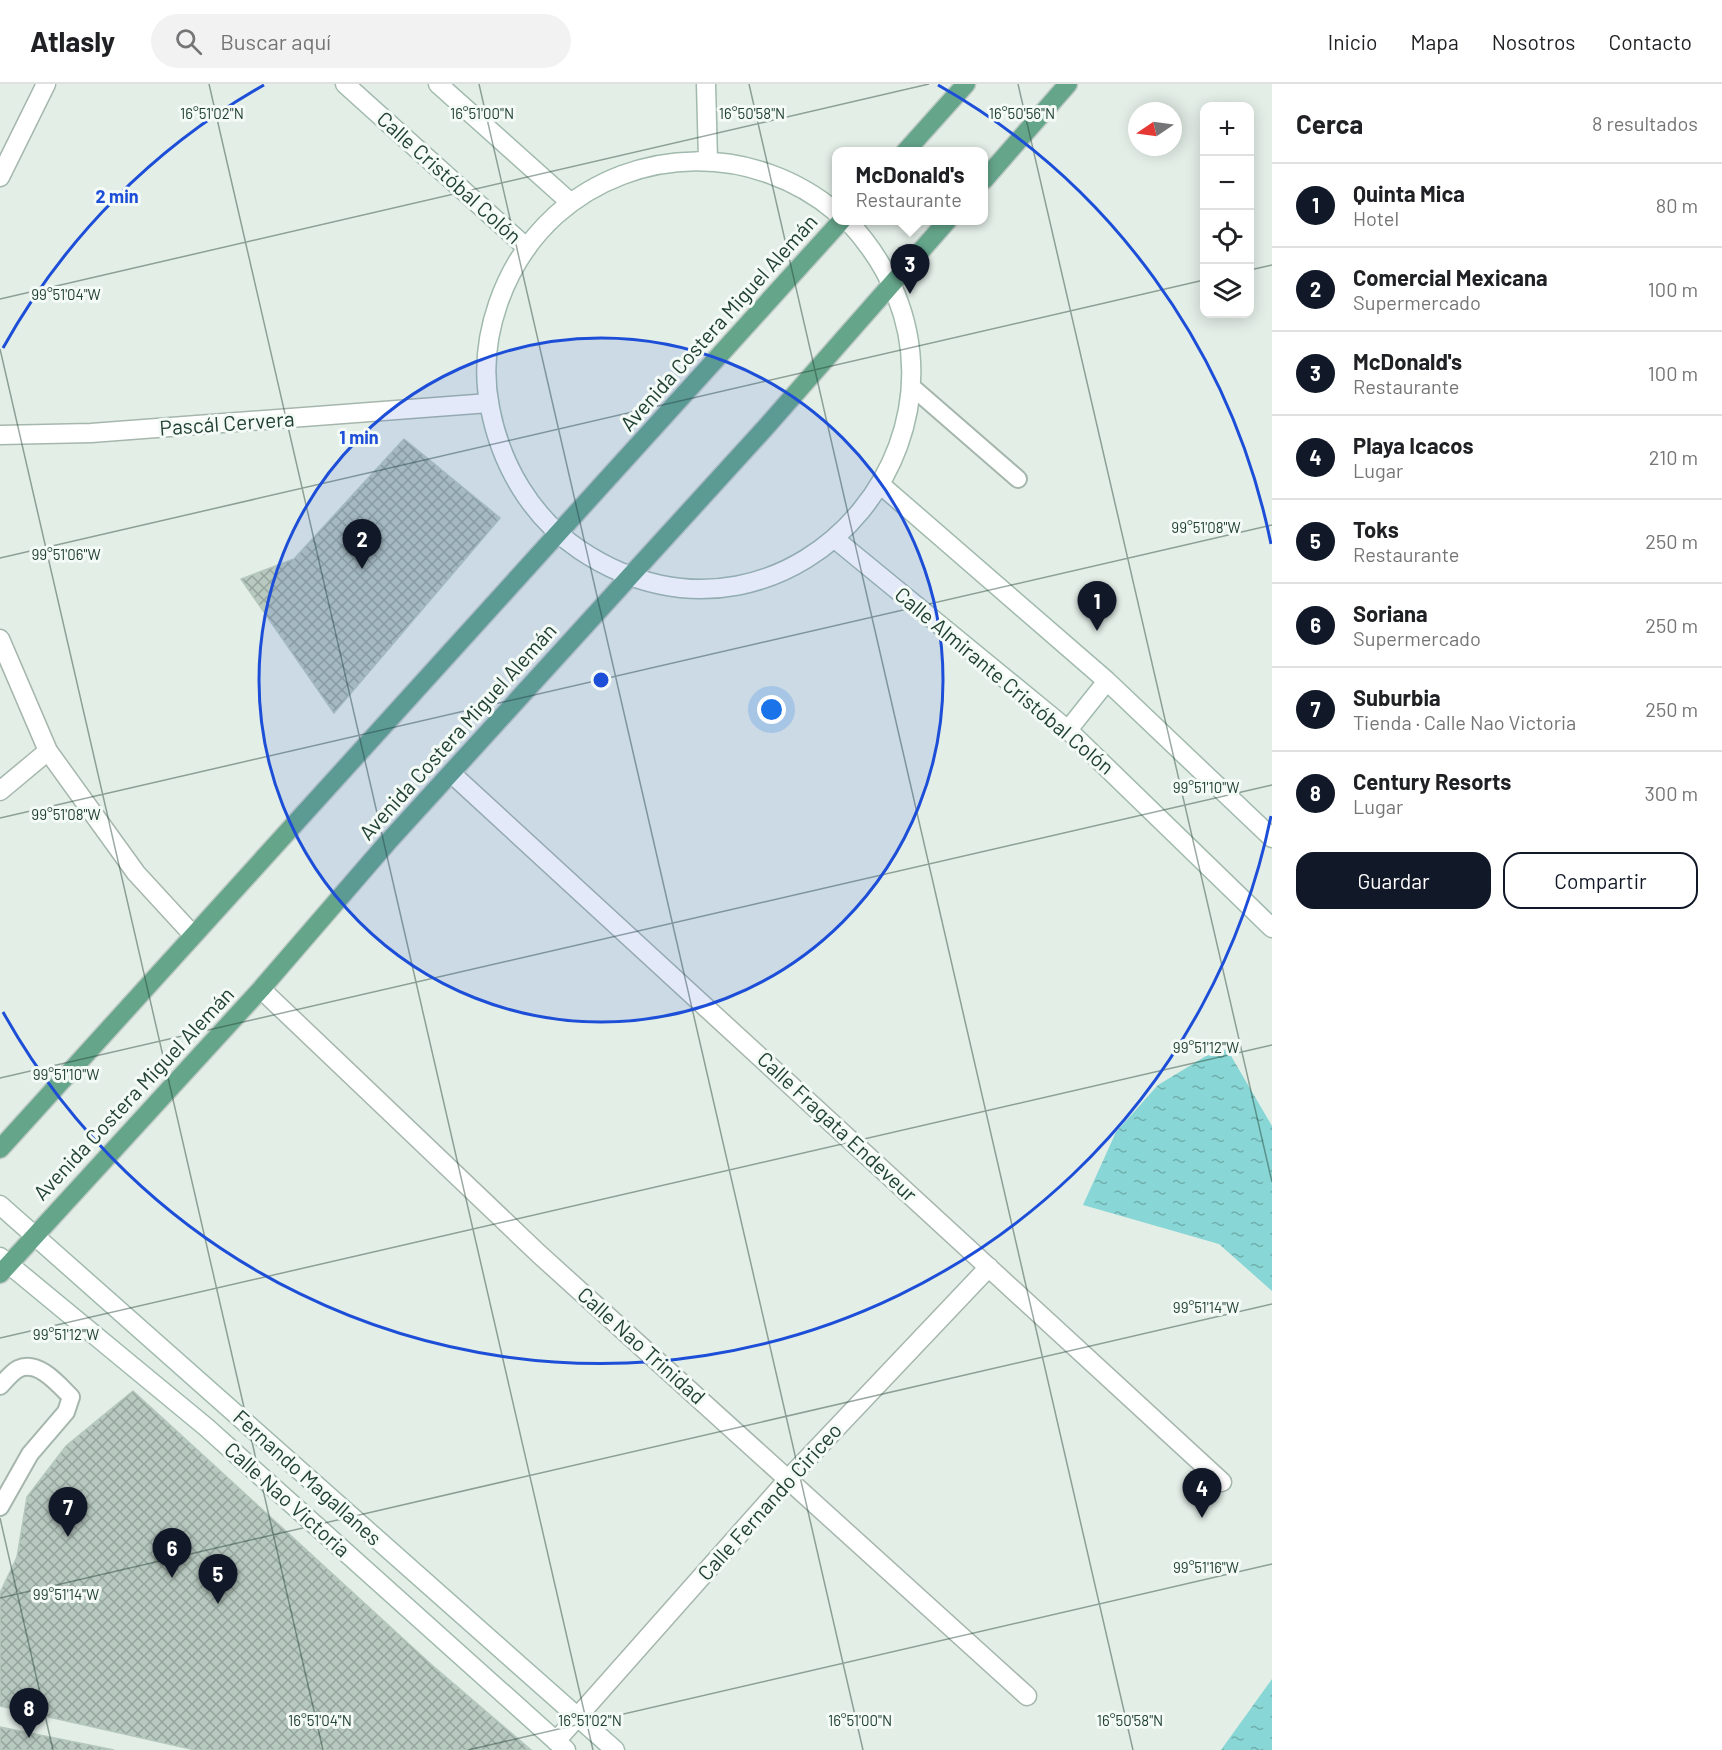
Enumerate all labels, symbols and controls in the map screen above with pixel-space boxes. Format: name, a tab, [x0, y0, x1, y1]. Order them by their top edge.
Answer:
search box	[151, 14, 571, 68]
text: Atlasly	[30, 24, 115, 58]
icon: search	[172, 25, 205, 58]
text: Buscar aquí	[220, 28, 331, 54]
text: Inicio	[1328, 29, 1378, 54]
text: Mapa	[1411, 29, 1459, 54]
text: Nosotros	[1492, 29, 1575, 54]
text: Contacto	[1608, 29, 1692, 54]
north arrow	[1128, 102, 1182, 156]
map controls	[1200, 102, 1254, 318]
button: +	[1200, 102, 1254, 156]
text: 16°51'02"N	[180, 104, 244, 122]
text: 16°51'00"N	[450, 104, 514, 122]
text: 16°50'58"N	[719, 104, 785, 122]
text: 16°50'56"N	[989, 104, 1055, 122]
street label: Calle Cristóbal Colón	[373, 105, 527, 248]
text: Cerca	[1296, 108, 1363, 139]
text: 8 resultados	[1592, 111, 1698, 135]
popup	[832, 147, 988, 225]
button: −	[1200, 156, 1254, 210]
text: McDonald's	[855, 161, 965, 187]
text: Quinta Mica	[1353, 180, 1465, 206]
text: 2 min	[95, 185, 139, 207]
text: Restaurante	[855, 187, 962, 211]
text: 1	[1312, 193, 1319, 217]
text: 80 m	[1656, 193, 1698, 217]
text: Hotel	[1353, 206, 1399, 230]
street label: Avenida Costera Miguel Alemán	[614, 209, 822, 435]
button: locate	[1200, 210, 1254, 264]
pin: 3	[890, 244, 930, 294]
button: layers	[1200, 264, 1254, 318]
text: Comercial Mexicana	[1353, 264, 1548, 290]
text: 2	[1310, 277, 1321, 301]
text: 100 m	[1648, 277, 1698, 301]
text: 99°51'04"W	[31, 285, 101, 303]
text: Supermercado	[1353, 290, 1481, 314]
text: McDonald's	[1353, 348, 1462, 374]
text: 3	[1310, 361, 1321, 385]
text: 100 m	[1648, 361, 1698, 385]
text: Restaurante	[1353, 374, 1459, 398]
street label: Pascál Cervera	[159, 405, 295, 440]
text: 1 min	[339, 426, 379, 448]
text: Playa Icacos	[1353, 432, 1474, 458]
text: 4	[1309, 445, 1322, 469]
text: 210 m	[1649, 445, 1698, 469]
text: Lugar	[1353, 458, 1403, 482]
text: Toks	[1353, 516, 1399, 542]
text: 99°51'08"W	[1171, 518, 1241, 536]
pin: 2	[342, 520, 382, 569]
text: 5	[1310, 529, 1321, 553]
text: 250 m	[1645, 529, 1698, 553]
text: Restaurante	[1353, 542, 1459, 566]
text: 99°51'06"W	[31, 545, 101, 563]
street label: Calle Almirante Cristóbal Colón	[890, 581, 1120, 779]
pin: 1	[1078, 582, 1116, 631]
text: Soriana	[1353, 600, 1428, 626]
text: 6	[1310, 613, 1321, 637]
text: 250 m	[1645, 613, 1698, 637]
street label: Avenida Costera Miguel Alemán	[353, 618, 561, 844]
text: Supermercado	[1353, 626, 1481, 650]
centre of rings	[591, 670, 611, 690]
text: Suburbia	[1353, 684, 1441, 710]
your location	[757, 695, 786, 724]
text: 7	[1311, 697, 1320, 721]
text: 250 m	[1645, 697, 1698, 721]
text: Tienda · Calle Nao Victoria	[1353, 710, 1576, 734]
text: Century Resorts	[1353, 768, 1511, 794]
text: 99°51'10"W	[1173, 778, 1239, 796]
text: 8	[1310, 781, 1321, 805]
text: 300 m	[1645, 781, 1698, 805]
text: Lugar	[1353, 794, 1403, 818]
text: 99°51'08"W	[31, 805, 101, 823]
button: Guardar	[1296, 852, 1491, 909]
button: Compartir	[1503, 852, 1698, 909]
street label: Avenida Costera Miguel Alemán	[27, 981, 238, 1205]
text: 99°51'12"W	[1173, 1038, 1239, 1056]
street label: Calle Fragata Endeveur	[753, 1046, 923, 1206]
text: 99°51'10"W	[33, 1065, 99, 1083]
street label: Calle Nao Trinidad	[573, 1281, 711, 1409]
text: 99°51'14"W	[1173, 1298, 1239, 1316]
text: 99°51'12"W	[33, 1325, 99, 1343]
street label: Fernando Magallanes	[229, 1404, 387, 1550]
street label: Calle Fernando Ciriceo	[692, 1417, 846, 1585]
street label: Calle Nao Victoria	[220, 1436, 356, 1562]
pin: 4	[1182, 1468, 1222, 1518]
pin: 7	[48, 1488, 88, 1537]
pin: 6	[152, 1528, 192, 1578]
pin: 5	[198, 1554, 238, 1604]
text: 99°51'16"W	[1173, 1558, 1239, 1576]
text: 99°51'14"W	[33, 1585, 99, 1603]
pin: 8	[9, 1688, 48, 1738]
text: 16°51'04"N	[288, 1711, 352, 1729]
text: 16°51'02"N	[558, 1711, 622, 1729]
text: 16°51'00"N	[828, 1711, 892, 1729]
text: 16°50'58"N	[1097, 1711, 1163, 1729]

